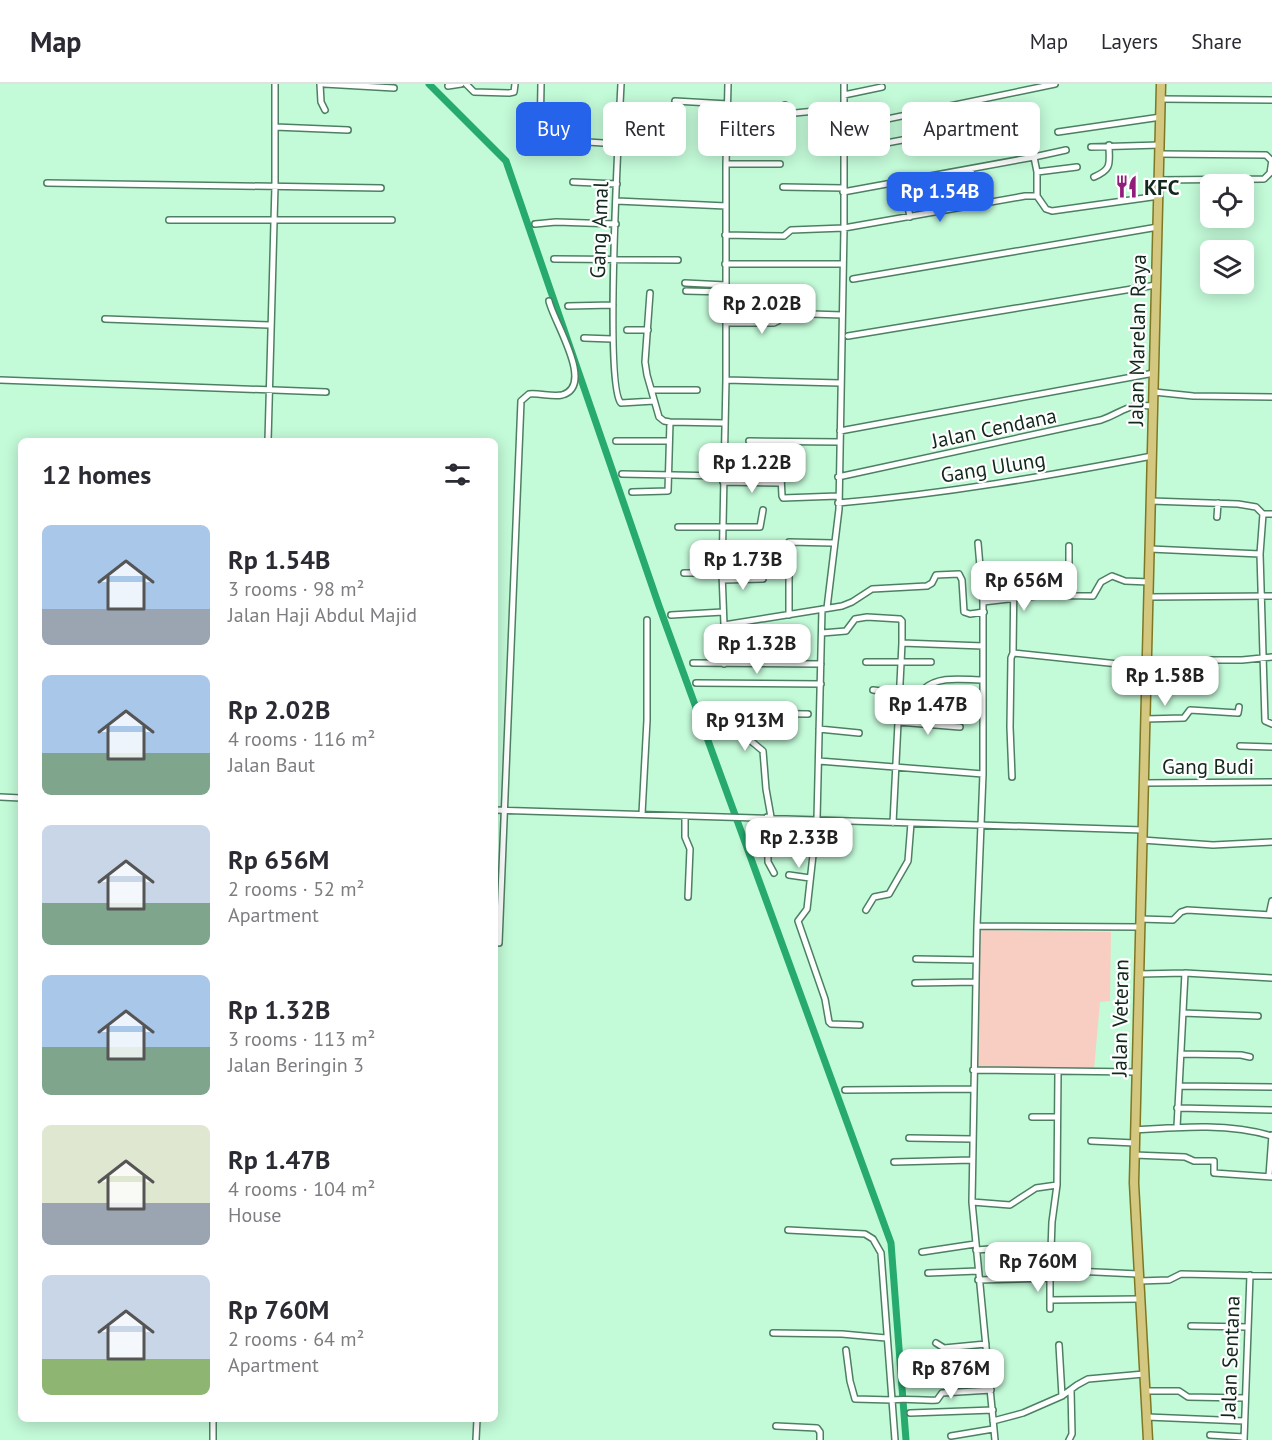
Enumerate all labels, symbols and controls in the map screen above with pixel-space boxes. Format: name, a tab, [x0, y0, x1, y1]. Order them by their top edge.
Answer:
text: Map	[30, 23, 81, 60]
text: Map	[1030, 28, 1068, 55]
text: Layers	[1101, 28, 1158, 55]
text: Share	[1191, 28, 1242, 55]
chip: Buy	[516, 102, 591, 156]
chip: Rent	[603, 102, 686, 156]
chip: Filters	[698, 102, 796, 156]
chip: New	[808, 102, 890, 156]
chip: Apartment	[902, 102, 1040, 156]
pin: Rp 1.54B	[878, 172, 1002, 223]
restaurant icon: KFC	[1113, 174, 1139, 200]
place label: KFC	[1144, 174, 1180, 201]
map controls	[1200, 174, 1254, 294]
button: locate	[1200, 174, 1254, 228]
text: Rp 1.54B	[901, 178, 979, 204]
street label: Gang Amal	[584, 181, 614, 279]
button: layers	[1200, 240, 1254, 294]
street label: Jalan Marelan Raya	[1122, 254, 1152, 427]
pin: Rp 2.02B	[700, 284, 824, 335]
text: Rp 2.02B	[723, 290, 801, 316]
street label: Jalan Cendana	[928, 402, 1059, 455]
pin: Rp 1.22B	[690, 443, 814, 494]
street label: Gang Ulung	[939, 445, 1047, 489]
text: Rp 1.22B	[713, 449, 791, 475]
text: 12 homes	[42, 458, 151, 491]
icon: filters	[441, 458, 474, 491]
pin: Rp 1.73B	[681, 540, 805, 591]
text: Rp 1.54B	[228, 543, 330, 576]
text: Rp 1.73B	[704, 546, 782, 572]
icon: home	[90, 549, 162, 621]
pin: Rp 656M	[969, 561, 1079, 612]
text: Rp 656M	[985, 567, 1063, 593]
text: 3 rooms · 98 m²	[228, 576, 364, 602]
text: Jalan Haji Abdul Majid	[228, 602, 417, 628]
pin: Rp 1.32B	[695, 624, 819, 675]
text: Rp 1.32B	[718, 630, 796, 656]
pin: Rp 1.58B	[1103, 656, 1227, 707]
text: Rp 1.58B	[1126, 662, 1204, 688]
pin: Rp 1.47B	[866, 685, 990, 736]
text: Rp 1.47B	[889, 691, 967, 717]
text: Rp 2.02B	[228, 693, 330, 726]
icon: home	[90, 699, 162, 771]
pin: Rp 913M	[690, 701, 800, 752]
text: Rp 913M	[706, 707, 784, 733]
text: 4 rooms · 116 m²	[228, 726, 375, 752]
text: Jalan Baut	[228, 752, 315, 778]
street label: Gang Budi	[1162, 753, 1254, 780]
pin: Rp 2.33B	[737, 818, 861, 869]
text: Rp 2.33B	[760, 824, 838, 850]
text: Rp 656M	[228, 843, 329, 876]
icon: home	[90, 849, 162, 921]
text: 2 rooms · 52 m²	[228, 876, 364, 902]
text: Apartment	[228, 902, 319, 928]
street label: Jalan Veteran	[1105, 959, 1135, 1078]
text: Rp 1.32B	[228, 993, 330, 1026]
icon: home	[90, 999, 162, 1071]
text: 3 rooms · 113 m²	[228, 1026, 375, 1052]
text: Jalan Beringin 3	[228, 1052, 364, 1078]
text: Rp 1.47B	[228, 1143, 330, 1176]
icon: home	[90, 1149, 162, 1221]
text: 4 rooms · 104 m²	[228, 1176, 375, 1202]
text: House	[228, 1202, 282, 1228]
pin: Rp 760M	[983, 1242, 1093, 1293]
text: Rp 760M	[999, 1248, 1077, 1274]
text: Rp 760M	[228, 1293, 329, 1326]
street label: Jalan Sentana	[1214, 1295, 1246, 1420]
icon: home	[90, 1299, 162, 1371]
text: 2 rooms · 64 m²	[228, 1326, 364, 1352]
pin: Rp 876M	[896, 1349, 1006, 1400]
text: Apartment	[228, 1352, 319, 1378]
text: Rp 876M	[912, 1355, 990, 1381]

